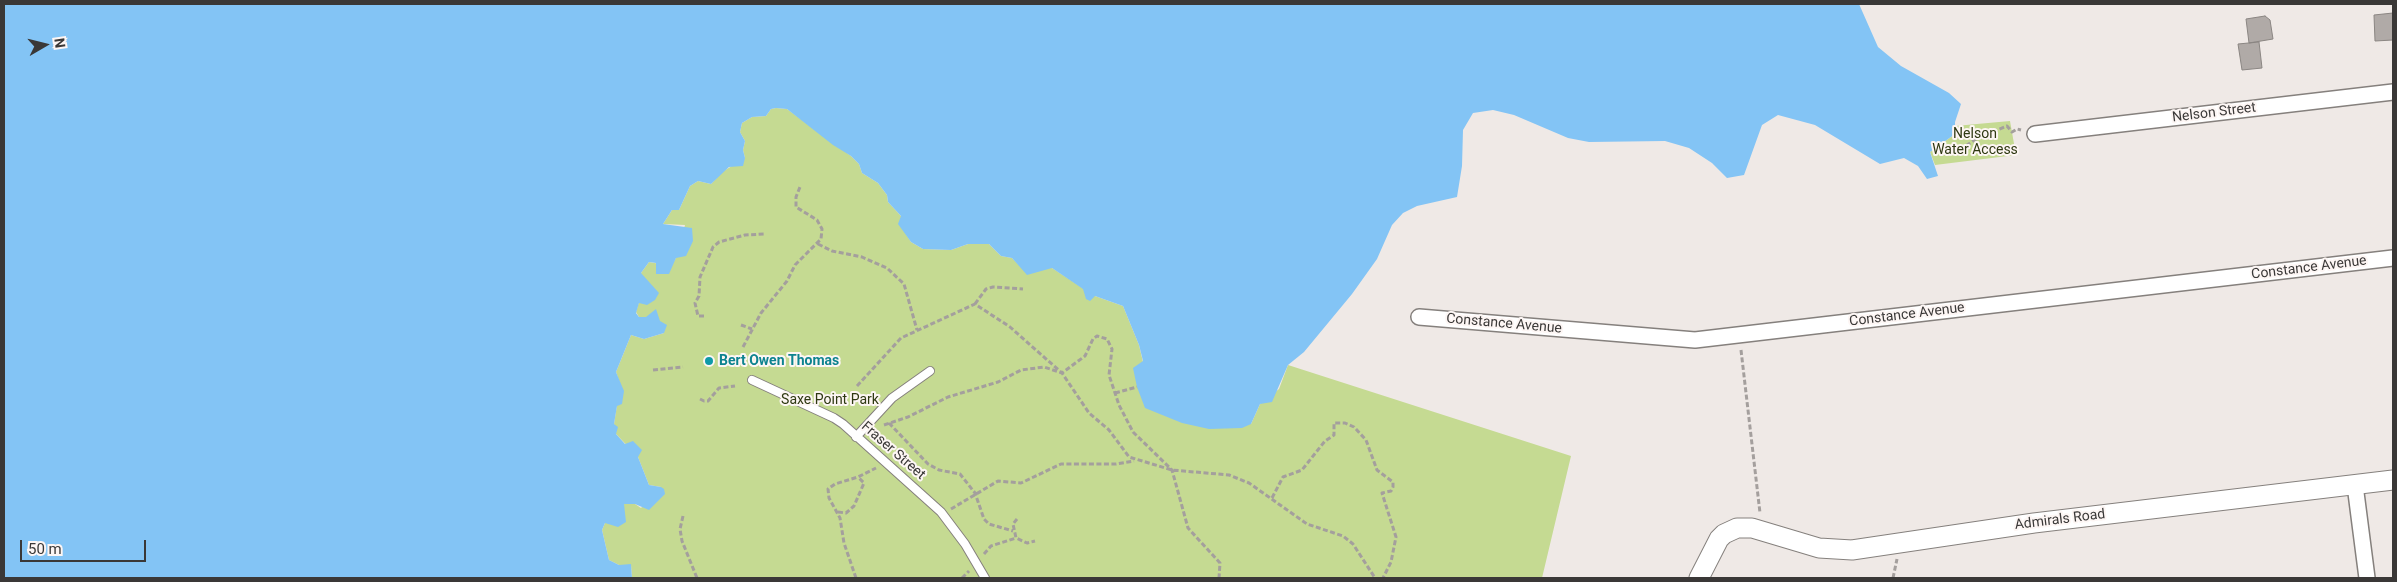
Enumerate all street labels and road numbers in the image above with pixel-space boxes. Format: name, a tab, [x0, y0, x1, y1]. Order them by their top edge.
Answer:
street label: Nelson Street	[2171, 100, 2257, 126]
street label: Constance Avenue	[2250, 253, 2368, 283]
street label: Constance Avenue	[1848, 300, 1966, 330]
street label: Constance Avenue	[1445, 311, 1563, 337]
street label: Fraser Street	[858, 419, 928, 483]
street label: Admirals Road	[2014, 506, 2106, 534]

